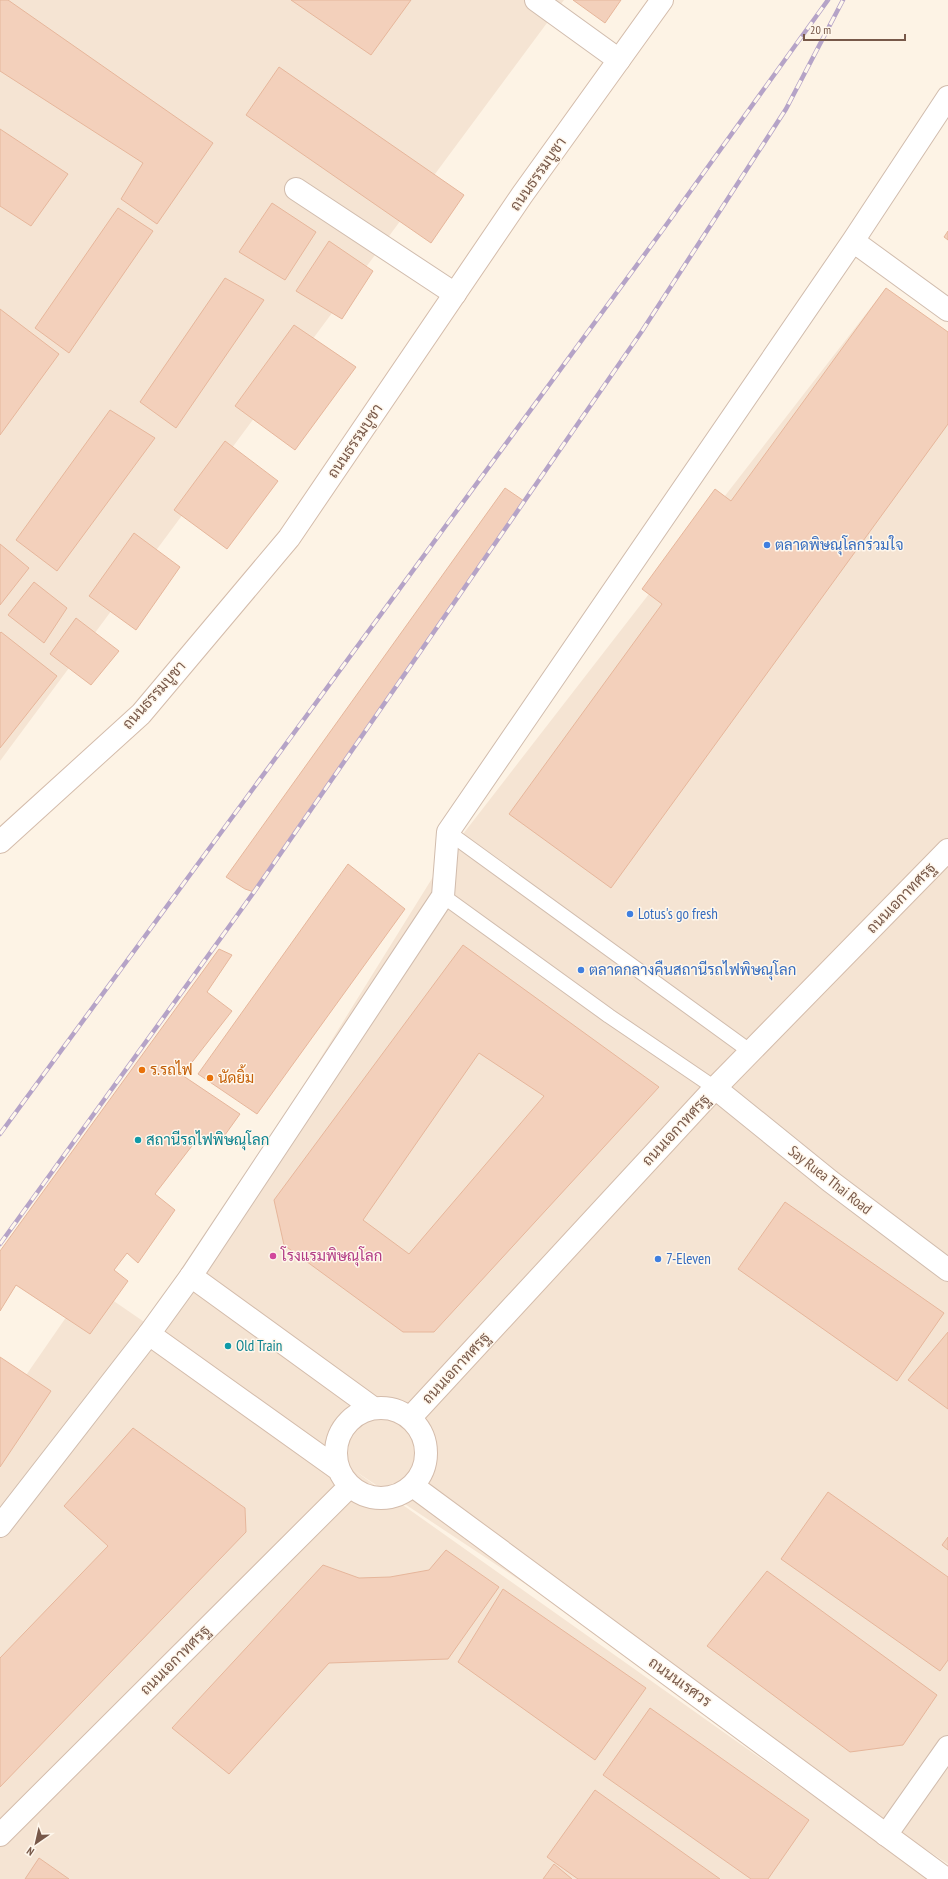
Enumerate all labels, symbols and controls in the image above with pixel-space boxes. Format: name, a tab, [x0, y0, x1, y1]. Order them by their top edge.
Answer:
scale bar	[804, 16, 905, 42]
text: 20 m	[810, 22, 831, 37]
street label: ถนนธรรมบูชา	[505, 133, 571, 215]
street label: ถนนธรรมบูชา	[323, 400, 387, 482]
place label: ตลาดพิษณุโลกร่วมใจ	[775, 535, 904, 556]
marker: ตลาดพิษณุโลกร่วมใจ	[762, 540, 772, 550]
street label: ถนนธรรมบูชา	[118, 656, 190, 734]
street label: ถนนเอกาทศรฐ	[862, 858, 940, 938]
place label: Lotus's go fresh	[638, 904, 718, 923]
marker: Lotus's go fresh	[625, 909, 635, 919]
place label: ตลาดกลางคืนสถานีรถไฟพิษณุโลก	[589, 960, 796, 981]
marker: ตลาดกลางคืนสถานีรถไฟพิษณุโลก	[576, 965, 586, 975]
place label: ร.รถไฟ	[150, 1060, 193, 1079]
place label: นัดยิ้ม	[218, 1064, 254, 1087]
marker: ร.รถไฟ	[137, 1065, 147, 1075]
marker: นัดยิ้ม	[205, 1073, 215, 1083]
street label: ถนนเอกาทศรฐ	[638, 1090, 714, 1170]
place label: สถานีรถไฟพิษณุโลก	[146, 1130, 269, 1151]
marker: สถานีรถไฟพิษณุโลก	[133, 1135, 143, 1145]
street label: Say Ruea Thai Road	[785, 1141, 876, 1218]
place label: โรงแรมพิษณุโลก	[280, 1246, 382, 1267]
place label: 7-Eleven	[666, 1249, 711, 1268]
marker: โรงแรมพิษณุโลก	[268, 1251, 278, 1261]
marker: 7-Eleven	[653, 1254, 663, 1264]
street label: ถนนเอกาทศรฐ	[418, 1328, 494, 1408]
place label: Old Train	[236, 1336, 282, 1355]
marker: Old Train	[223, 1341, 233, 1351]
street label: ถนนเอกาทศรฐ	[136, 1621, 214, 1699]
street label: ถนนนเรศวร	[645, 1652, 716, 1711]
north arrow	[16, 1823, 56, 1863]
text: N	[24, 1844, 37, 1859]

